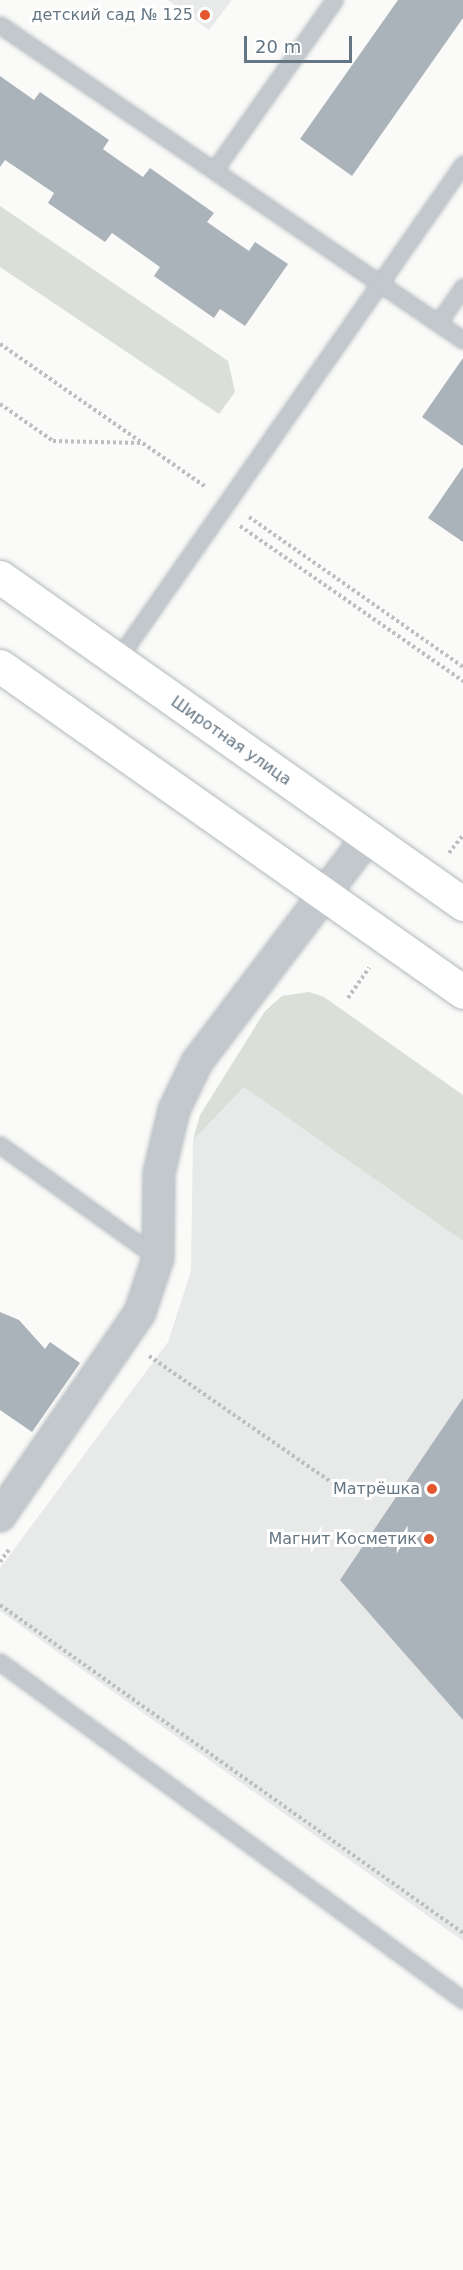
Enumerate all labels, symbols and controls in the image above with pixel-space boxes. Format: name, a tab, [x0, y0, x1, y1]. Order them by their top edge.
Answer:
place label: детский сад № 125	[31, 5, 193, 25]
marker: детский сад № 125	[198, 8, 212, 22]
scale bar	[247, 24, 355, 62]
text: 20 m	[255, 36, 301, 57]
street label: Широтная улица	[167, 692, 295, 790]
place label: Матрёшка	[333, 1479, 420, 1499]
marker: Матрёшка	[425, 1482, 439, 1496]
place label: Магнит Косметик	[268, 1529, 417, 1549]
marker: Магнит Косметик	[422, 1532, 436, 1546]

